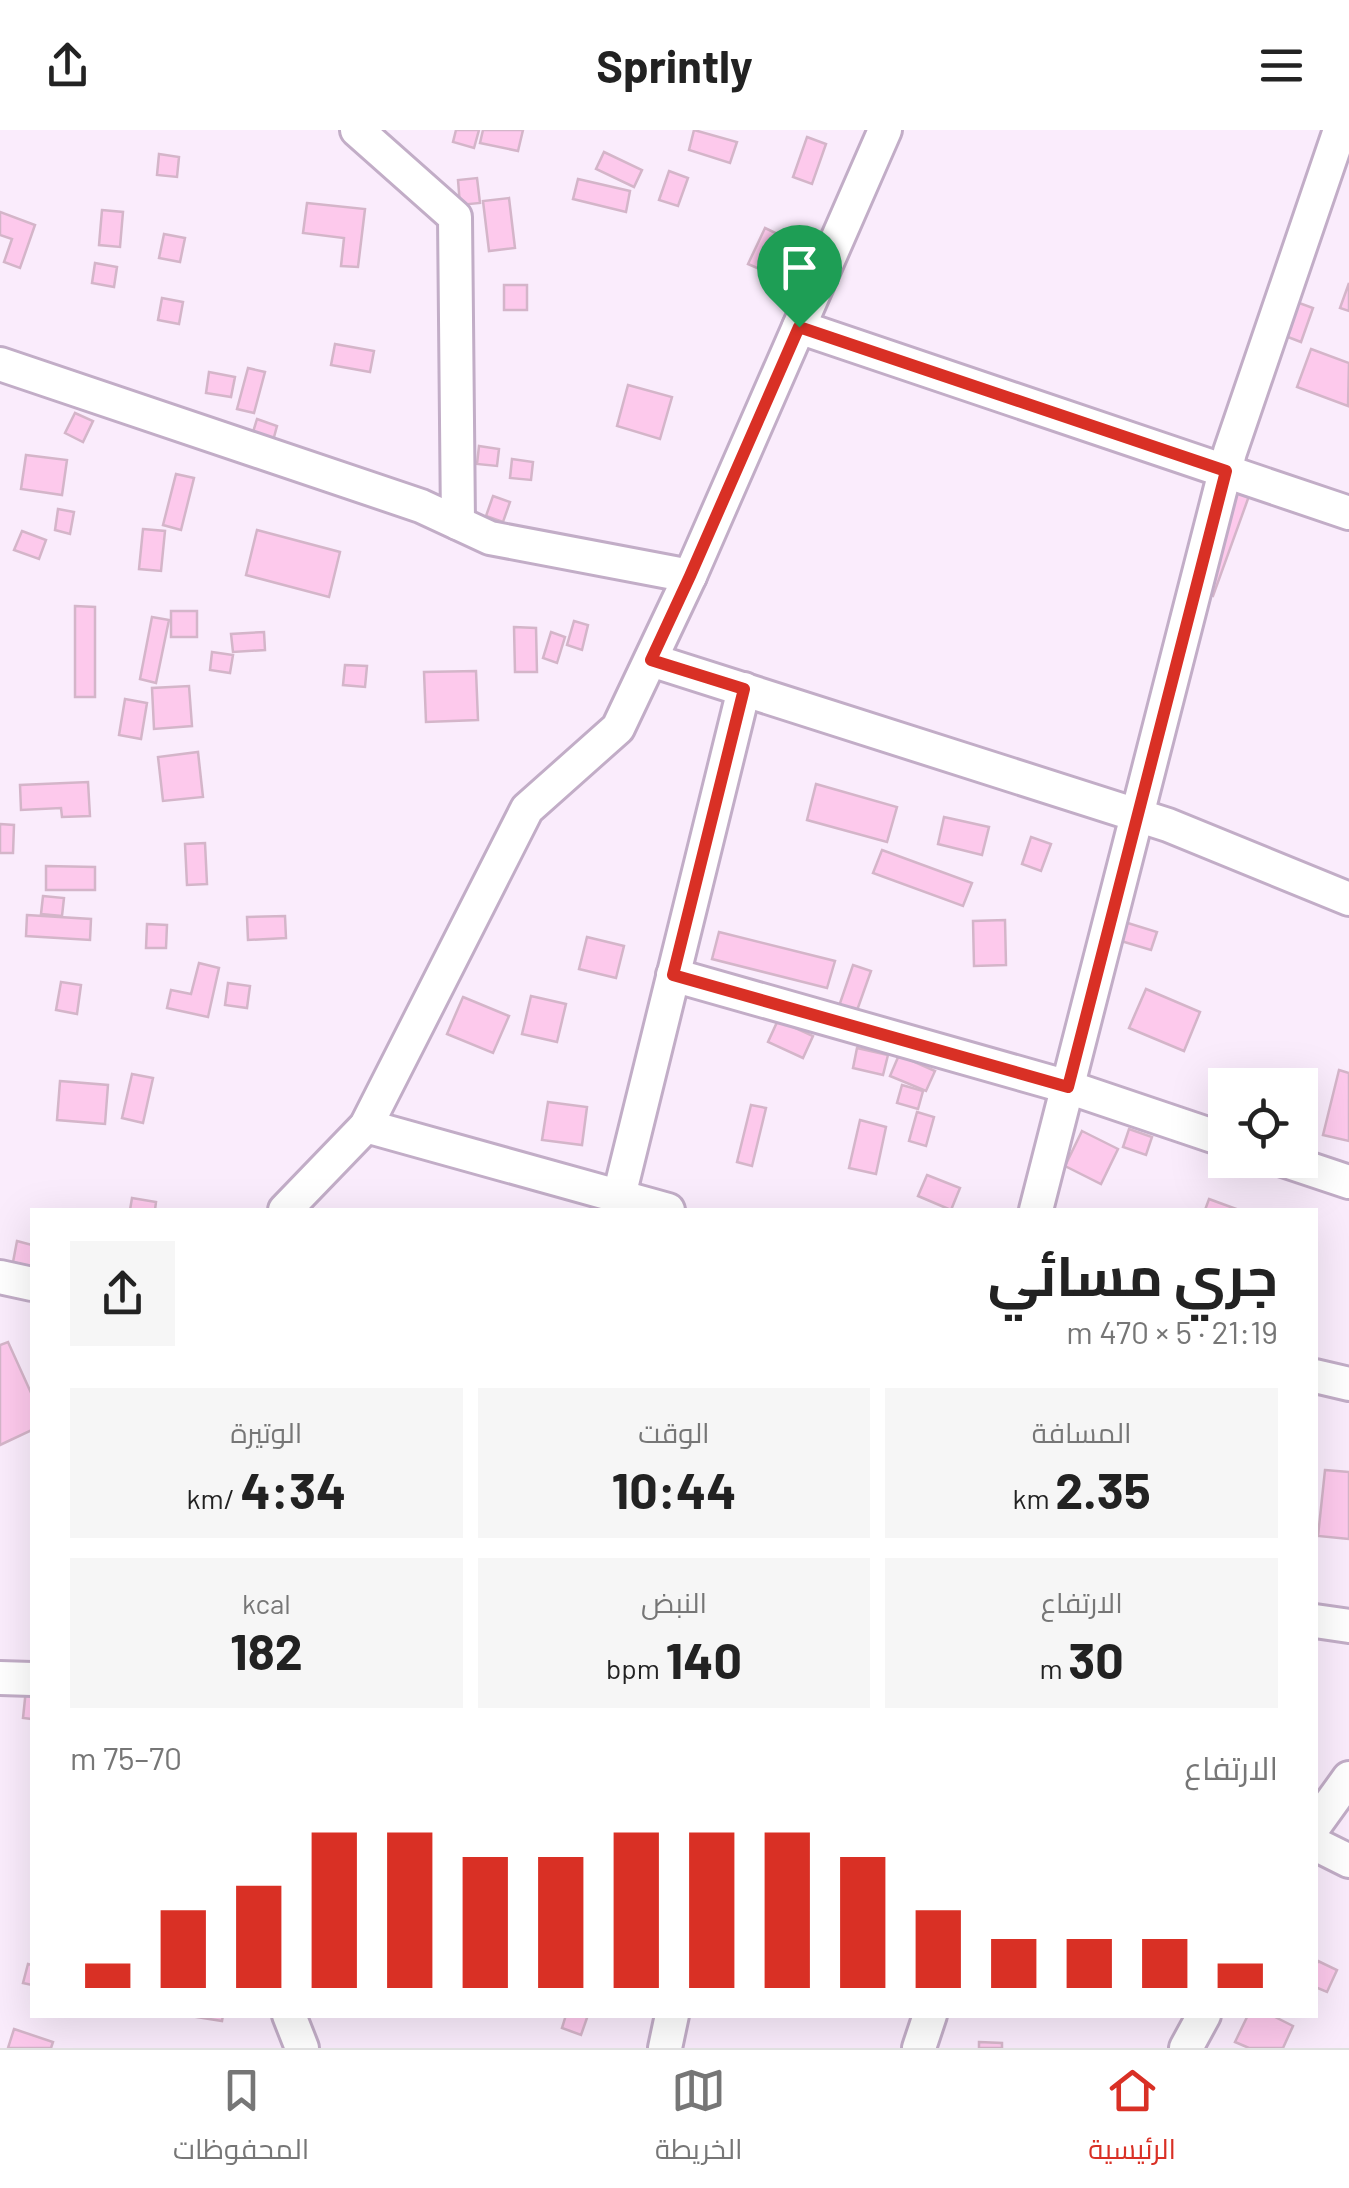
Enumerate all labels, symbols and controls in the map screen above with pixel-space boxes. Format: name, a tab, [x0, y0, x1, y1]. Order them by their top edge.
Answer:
icon: share	[40, 38, 95, 93]
text: Sprintly	[596, 38, 753, 92]
icon: menu	[1254, 38, 1309, 93]
pin	[757, 225, 842, 328]
icon: arrive	[772, 240, 827, 295]
map controls	[1208, 1068, 1318, 1178]
button: locate	[1208, 1068, 1318, 1178]
button: share	[70, 1241, 175, 1346]
text: جري مسائي	[988, 1241, 1278, 1307]
text: 21:19 · 5 × 470 m	[1066, 1312, 1278, 1350]
text: الوتيرة	[230, 1415, 302, 1449]
text: الوقت	[638, 1415, 710, 1449]
text: المسافة	[1032, 1415, 1132, 1449]
text: 4:34	[240, 1459, 346, 1519]
text: 10:44	[612, 1459, 736, 1519]
text: 2.35	[1055, 1459, 1151, 1519]
text: /km	[186, 1481, 240, 1515]
text: km	[1013, 1481, 1055, 1515]
text: النبض	[641, 1585, 707, 1619]
text: الارتفاع	[1041, 1585, 1123, 1619]
text: kcal	[242, 1586, 291, 1620]
text: 182	[230, 1620, 303, 1680]
text: 140	[666, 1629, 742, 1689]
text: 30	[1068, 1629, 1124, 1689]
text: bpm	[606, 1651, 666, 1685]
text: m	[1040, 1651, 1068, 1685]
text: 70–75 m	[70, 1738, 182, 1776]
text: الارتفاع	[1184, 1748, 1278, 1786]
tab: المحفوظات	[173, 2063, 309, 2175]
tab: الخريطة	[655, 2063, 742, 2175]
tab: الرئيسية	[1088, 2063, 1176, 2175]

